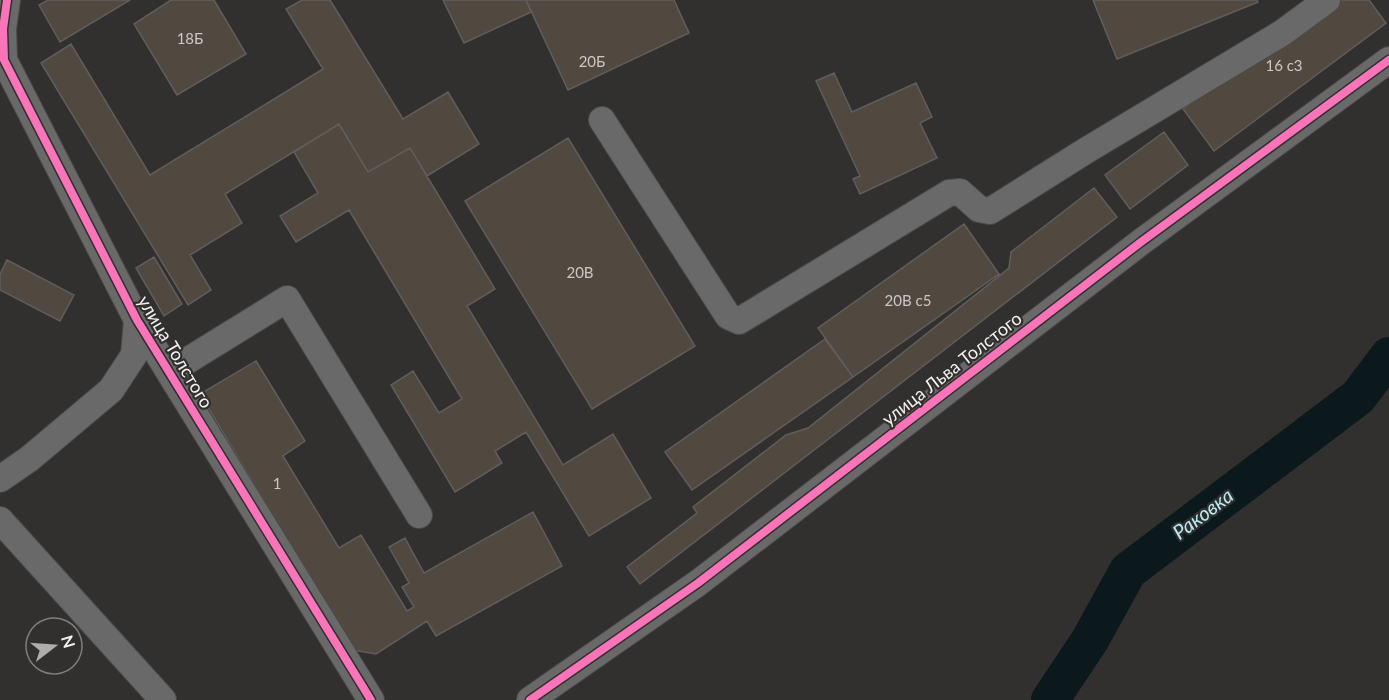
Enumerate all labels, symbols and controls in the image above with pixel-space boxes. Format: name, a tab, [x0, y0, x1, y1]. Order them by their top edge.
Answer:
house number: 18Б	[177, 29, 203, 47]
house number: 20Б	[579, 52, 605, 70]
house number: 16 с3	[1265, 56, 1303, 74]
house number: 20В	[566, 263, 594, 281]
street label: улица Толстого	[134, 291, 218, 412]
house number: 20В с5	[885, 291, 931, 309]
street label: улица Льва Толстого	[877, 307, 1026, 430]
house number: 1	[273, 474, 281, 492]
water label: Раковка	[1167, 483, 1237, 544]
north arrow	[24, 616, 84, 676]
text: N	[58, 633, 80, 650]

